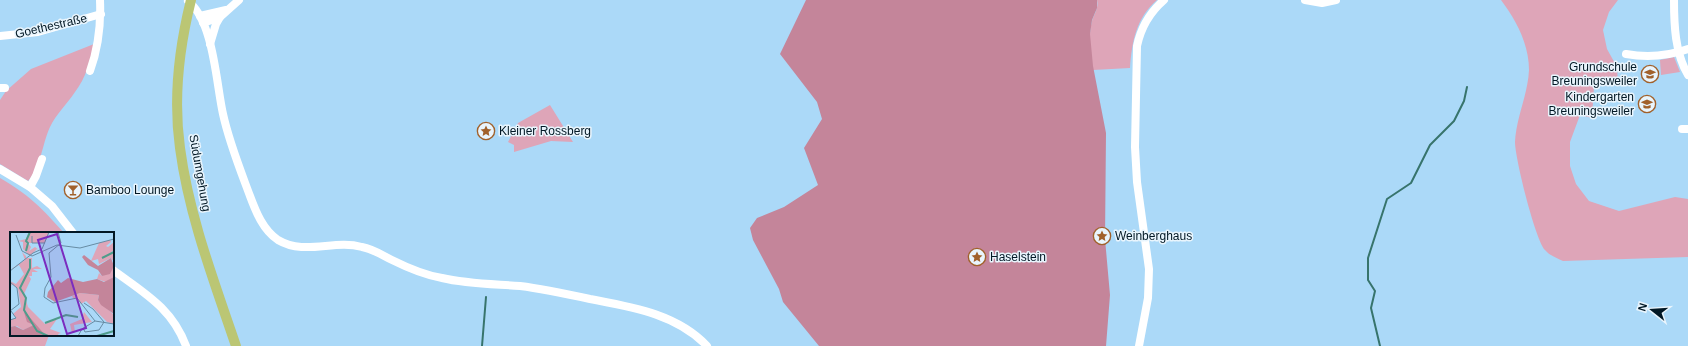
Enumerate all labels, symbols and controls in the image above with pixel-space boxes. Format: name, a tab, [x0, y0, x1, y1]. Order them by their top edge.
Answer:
street label: Goethestraße	[14, 11, 89, 41]
place label: Grundschule Breuningsweiler	[1552, 60, 1637, 88]
school or university icon: Grundschule Breuningsweiler	[1640, 64, 1660, 84]
place label: Kindergarten Breuningsweiler	[1549, 90, 1634, 118]
school or university icon: Kindergarten Breuningsweiler	[1637, 94, 1657, 114]
place icon: Kleiner Rossberg	[476, 121, 496, 141]
place label: Kleiner Rossberg	[499, 124, 591, 138]
street label: Südumgehung	[186, 133, 214, 213]
bar icon: Bamboo Lounge	[63, 180, 83, 200]
place label: Bamboo Lounge	[86, 183, 174, 197]
place icon: Weinberghaus	[1092, 226, 1112, 246]
place label: Weinberghaus	[1115, 229, 1192, 243]
inset map	[10, 232, 114, 336]
place icon: Haselstein	[967, 247, 987, 267]
place label: Haselstein	[990, 250, 1046, 264]
north arrow	[1632, 290, 1672, 330]
text: N	[1636, 301, 1649, 313]

